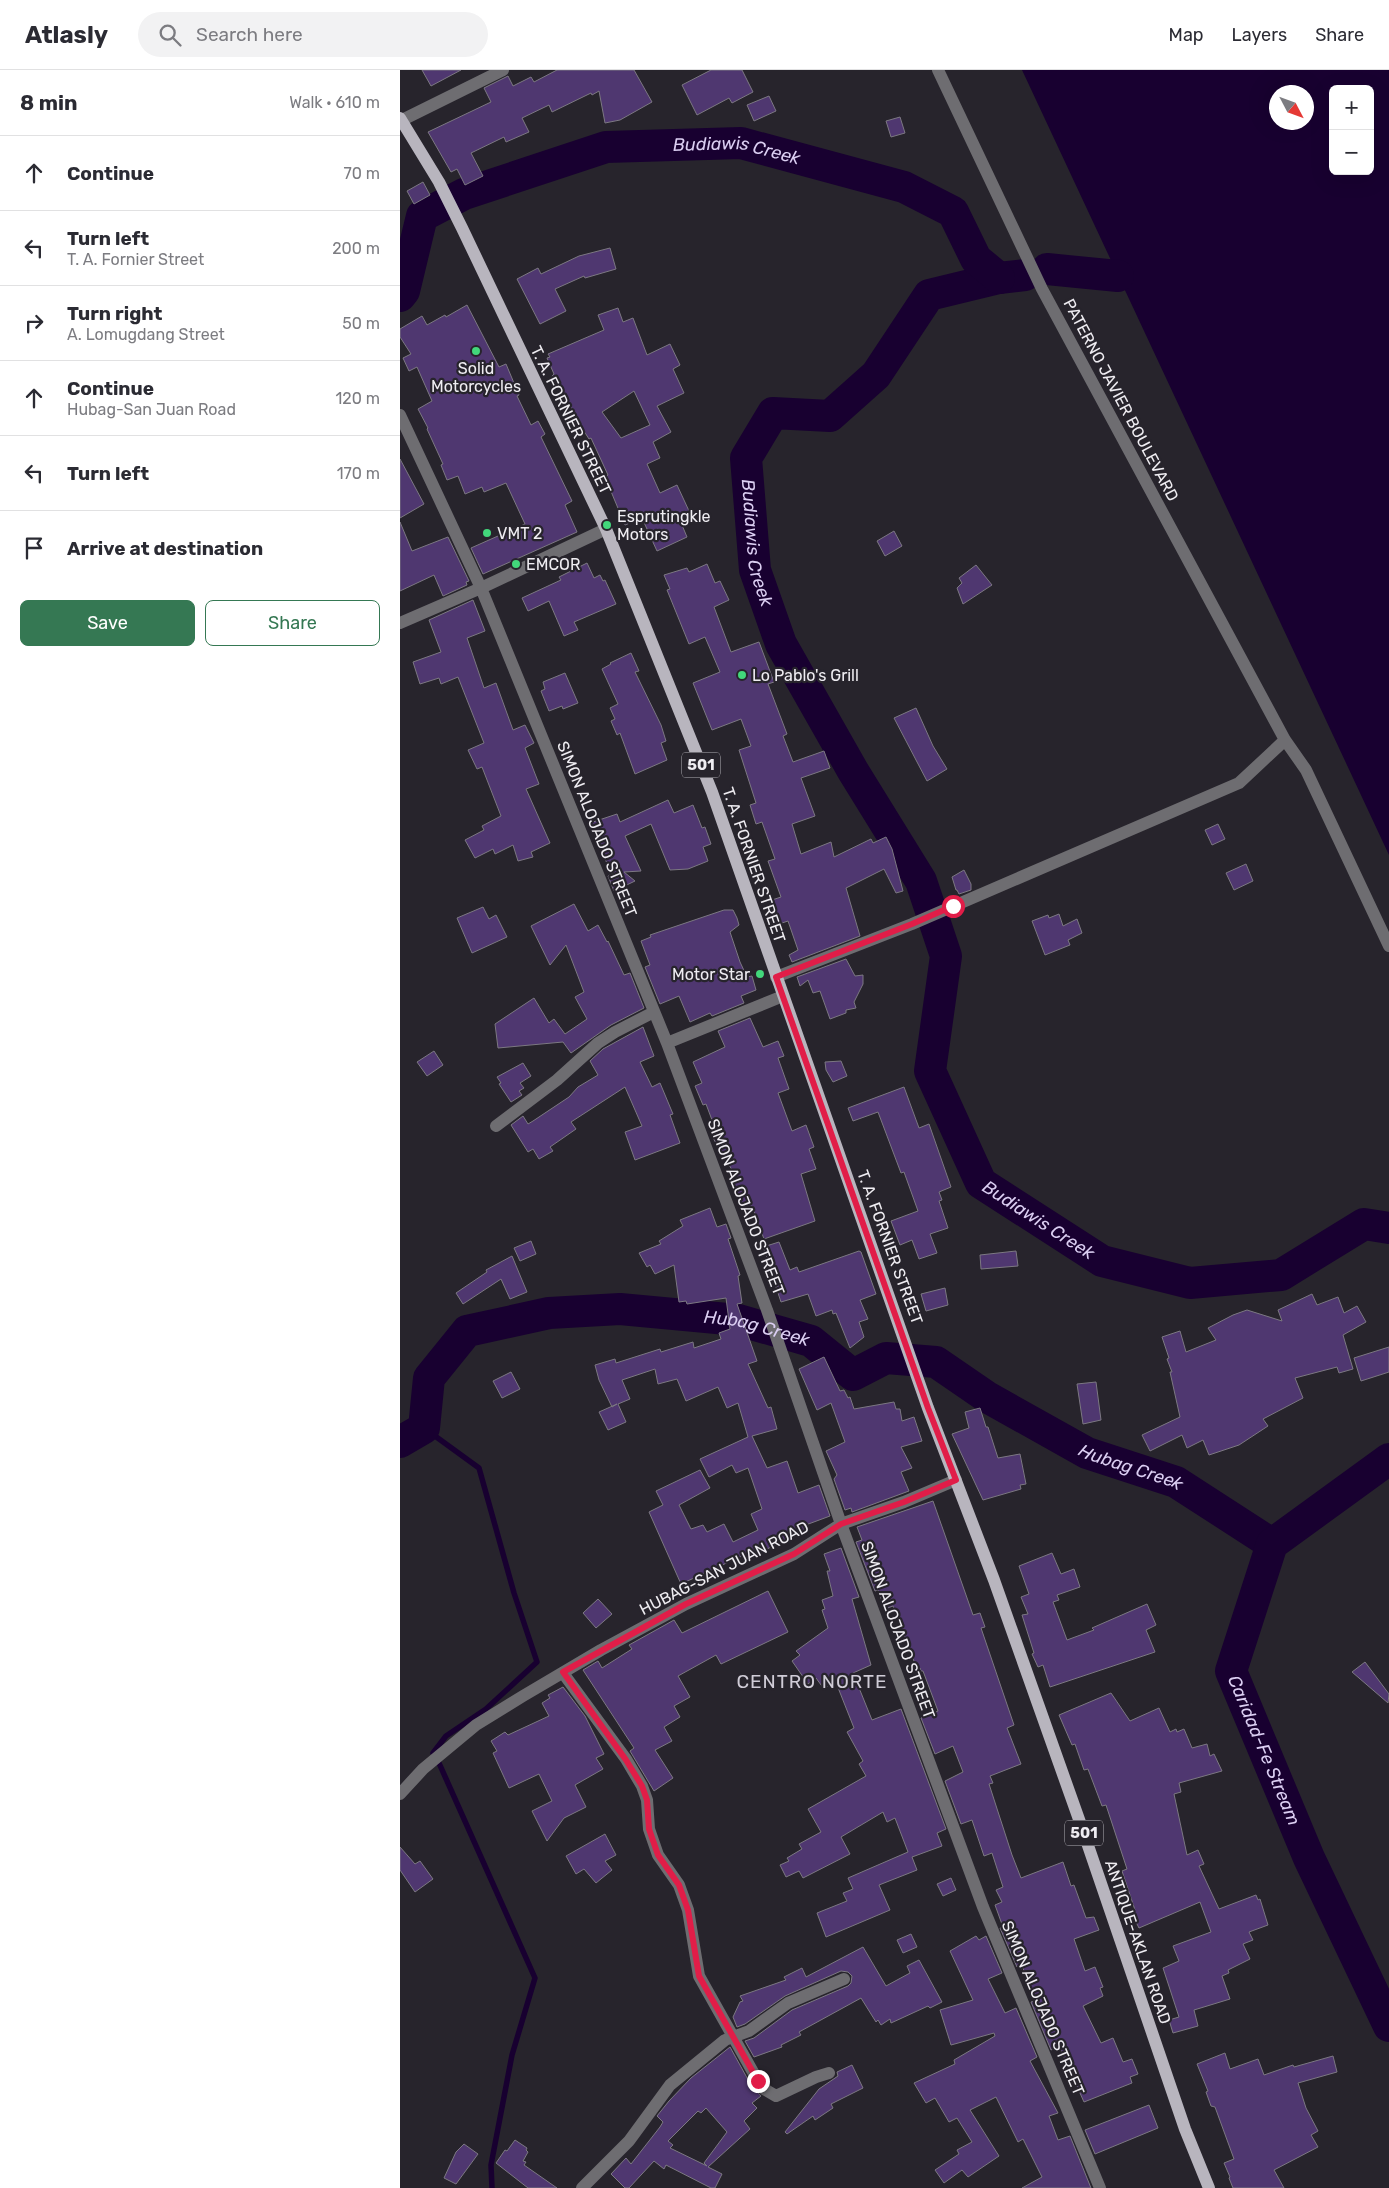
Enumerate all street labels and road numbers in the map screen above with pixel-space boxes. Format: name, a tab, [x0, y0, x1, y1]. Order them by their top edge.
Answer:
street label: PATERNO JAVIER BOULEVARD	[1059, 296, 1183, 504]
street label: T. A. FORNIER STREET	[527, 343, 615, 497]
street label: SIMON ALOJADO STREET	[553, 739, 641, 919]
road number: 501	[682, 752, 720, 778]
street label: T. A. FORNIER STREET	[719, 785, 789, 945]
street label: SIMON ALOJADO STREET	[704, 1116, 788, 1298]
street label: T. A. FORNIER STREET	[853, 1167, 927, 1327]
street label: HUBAG-SAN JUAN ROAD	[636, 1517, 812, 1619]
street label: SIMON ALOJADO STREET	[857, 1539, 939, 1721]
road number: 501	[1065, 1820, 1103, 1846]
street label: ANTIQUE-AKLAN ROAD	[1101, 1857, 1175, 2027]
street label: SIMON ALOJADO STREET	[998, 1918, 1088, 2098]

